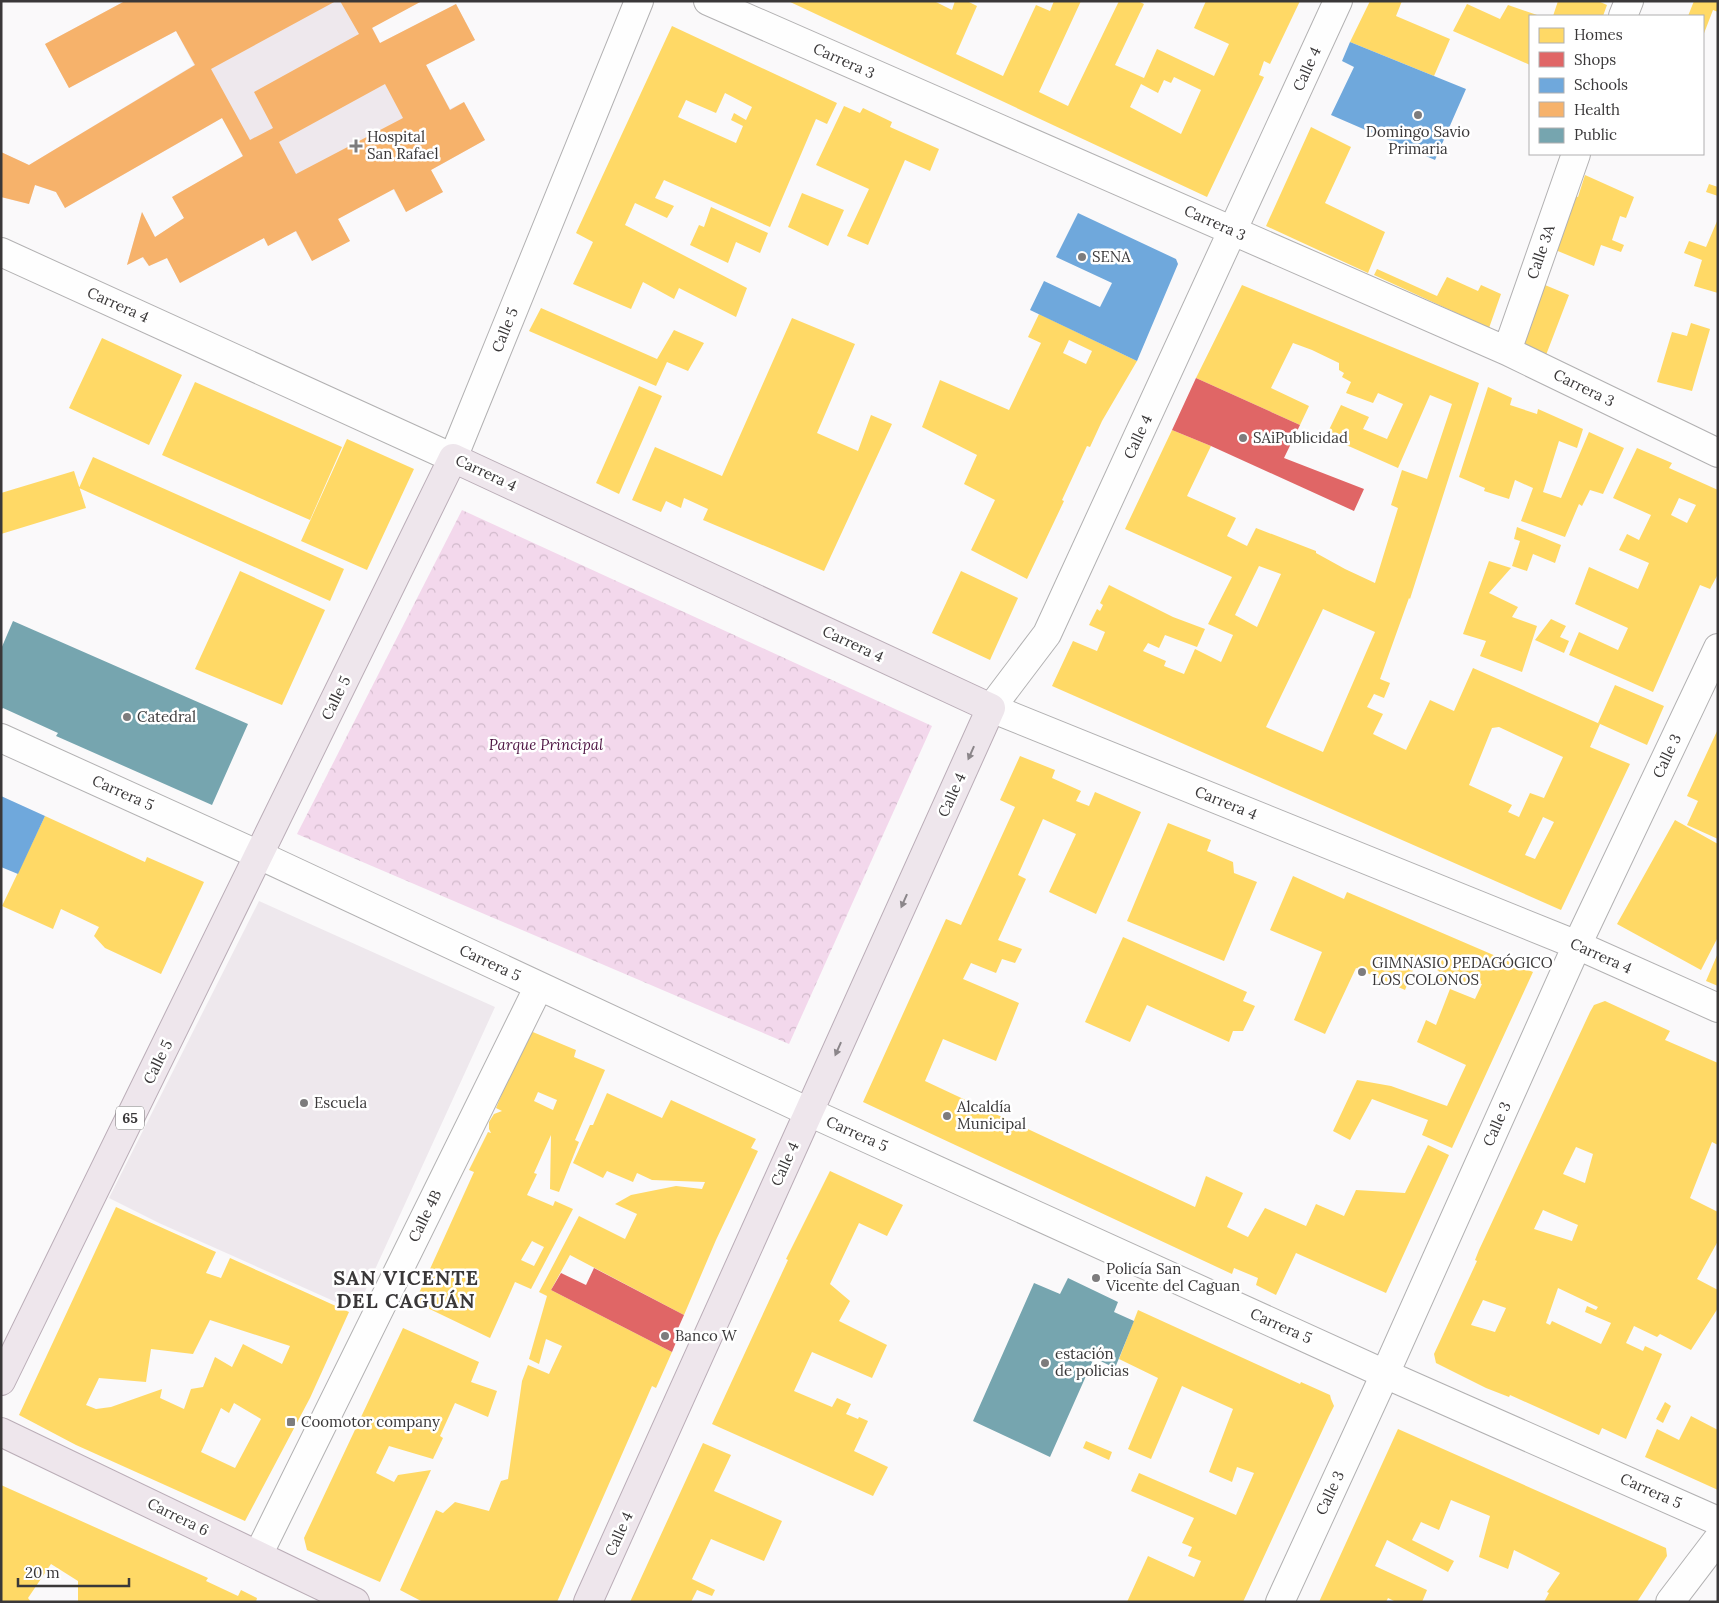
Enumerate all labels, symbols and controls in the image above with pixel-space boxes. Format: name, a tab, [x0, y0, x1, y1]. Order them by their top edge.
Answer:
legend	[1529, 15, 1704, 155]
text: Homes	[1574, 25, 1623, 44]
street label: Carrera 3	[810, 39, 878, 83]
street label: Calle 4	[1288, 44, 1325, 94]
text: Shops	[1574, 50, 1616, 69]
text: Schools	[1574, 75, 1628, 94]
text: Health	[1574, 100, 1620, 119]
marker: Domingo Savio Primaria	[1412, 109, 1424, 121]
place label: Domingo Savio Primaria	[1366, 122, 1470, 158]
text: Public	[1574, 125, 1617, 144]
place label: Hospital San Rafael	[367, 127, 438, 163]
marker: Hospital San Rafael	[349, 139, 363, 153]
street label: Carrera 3	[1181, 201, 1249, 245]
street label: Calle 3A	[1522, 222, 1559, 282]
place label: SENA	[1092, 247, 1131, 266]
marker: SENA	[1076, 251, 1088, 263]
street label: Carrera 4	[84, 283, 152, 327]
street label: Calle 5	[487, 305, 522, 355]
street label: Carrera 3	[1551, 365, 1618, 410]
street label: Calle 4	[1119, 412, 1156, 462]
place label: SAiPublicidad	[1253, 428, 1348, 447]
marker: SAiPublicidad	[1237, 432, 1249, 444]
street label: Carrera 4	[453, 450, 520, 495]
street label: Carrera 4	[820, 621, 887, 666]
street label: Calle 5	[317, 673, 354, 723]
place label: Catedral	[137, 707, 196, 726]
marker: Catedral	[121, 711, 133, 723]
street label: Calle 3	[1648, 731, 1685, 781]
park label: Parque Principal	[489, 735, 604, 754]
one-way arrow	[967, 746, 975, 760]
street label: Calle 4	[933, 770, 970, 820]
street label: Carrera 5	[89, 771, 157, 815]
street label: Carrera 4	[1192, 781, 1260, 824]
one-way arrow	[900, 894, 908, 908]
street label: Carrera 4	[1567, 934, 1635, 978]
street label: Carrera 5	[457, 940, 524, 985]
place label: GIMNASIO PEDAGÓGICO LOS COLONOS	[1372, 953, 1553, 989]
marker: GIMNASIO PEDAGÓGICO LOS COLONOS	[1356, 966, 1368, 978]
street label: Calle 5	[139, 1037, 176, 1087]
one-way arrow	[833, 1042, 841, 1056]
place label: Escuela	[314, 1093, 367, 1112]
marker: Escuela	[298, 1097, 310, 1109]
place label: Alcaldía Municipal	[956, 1097, 1026, 1133]
street label: Calle 3	[1478, 1099, 1515, 1149]
road number: 65	[116, 1106, 144, 1130]
marker: Alcaldía Municipal	[941, 1110, 953, 1122]
street label: Carrera 5	[823, 1112, 891, 1156]
street label: Calle 4	[766, 1139, 803, 1189]
street label: Calle 4B	[404, 1186, 445, 1245]
place label: Policía San Vicente del Caguan	[1105, 1259, 1240, 1295]
district label: SAN VICENTE DEL CAGUÁN	[333, 1265, 479, 1313]
marker: Policía San Vicente del Caguan	[1090, 1272, 1102, 1284]
street label: Carrera 5	[1247, 1304, 1315, 1348]
place label: Banco W	[675, 1326, 738, 1345]
marker: Banco W	[659, 1330, 671, 1342]
place label: estación de policias	[1055, 1344, 1129, 1380]
marker: estación de policias	[1039, 1357, 1051, 1369]
place label: Coomotor company	[301, 1412, 440, 1431]
marker: Coomotor company	[285, 1416, 297, 1428]
street label: Calle 3	[1311, 1468, 1348, 1518]
street label: Carrera 5	[1617, 1469, 1685, 1513]
street label: Carrera 6	[144, 1494, 212, 1540]
street label: Calle 4	[600, 1509, 637, 1559]
scale bar	[18, 1556, 129, 1588]
text: 20 m	[25, 1563, 60, 1582]

